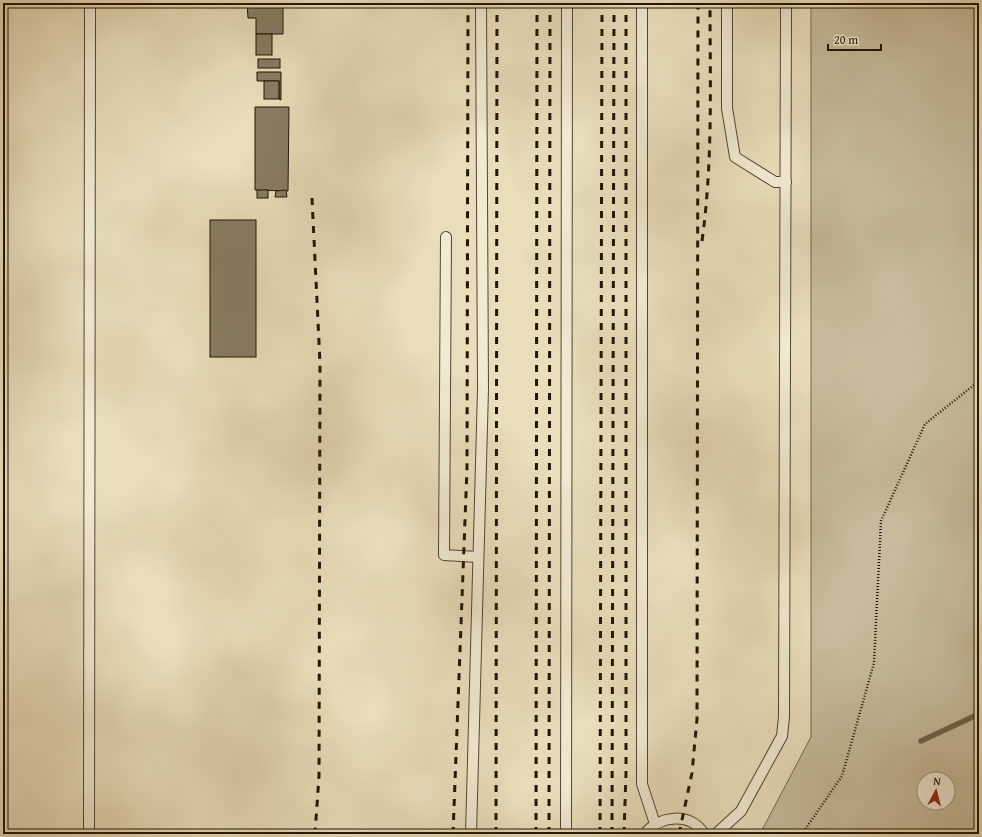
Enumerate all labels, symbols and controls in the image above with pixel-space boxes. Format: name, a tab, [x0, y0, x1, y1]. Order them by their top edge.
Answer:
scale bar	[828, 26, 881, 52]
text: 20 m	[834, 31, 858, 48]
north arrow	[916, 771, 956, 811]
text: N	[933, 773, 942, 790]

